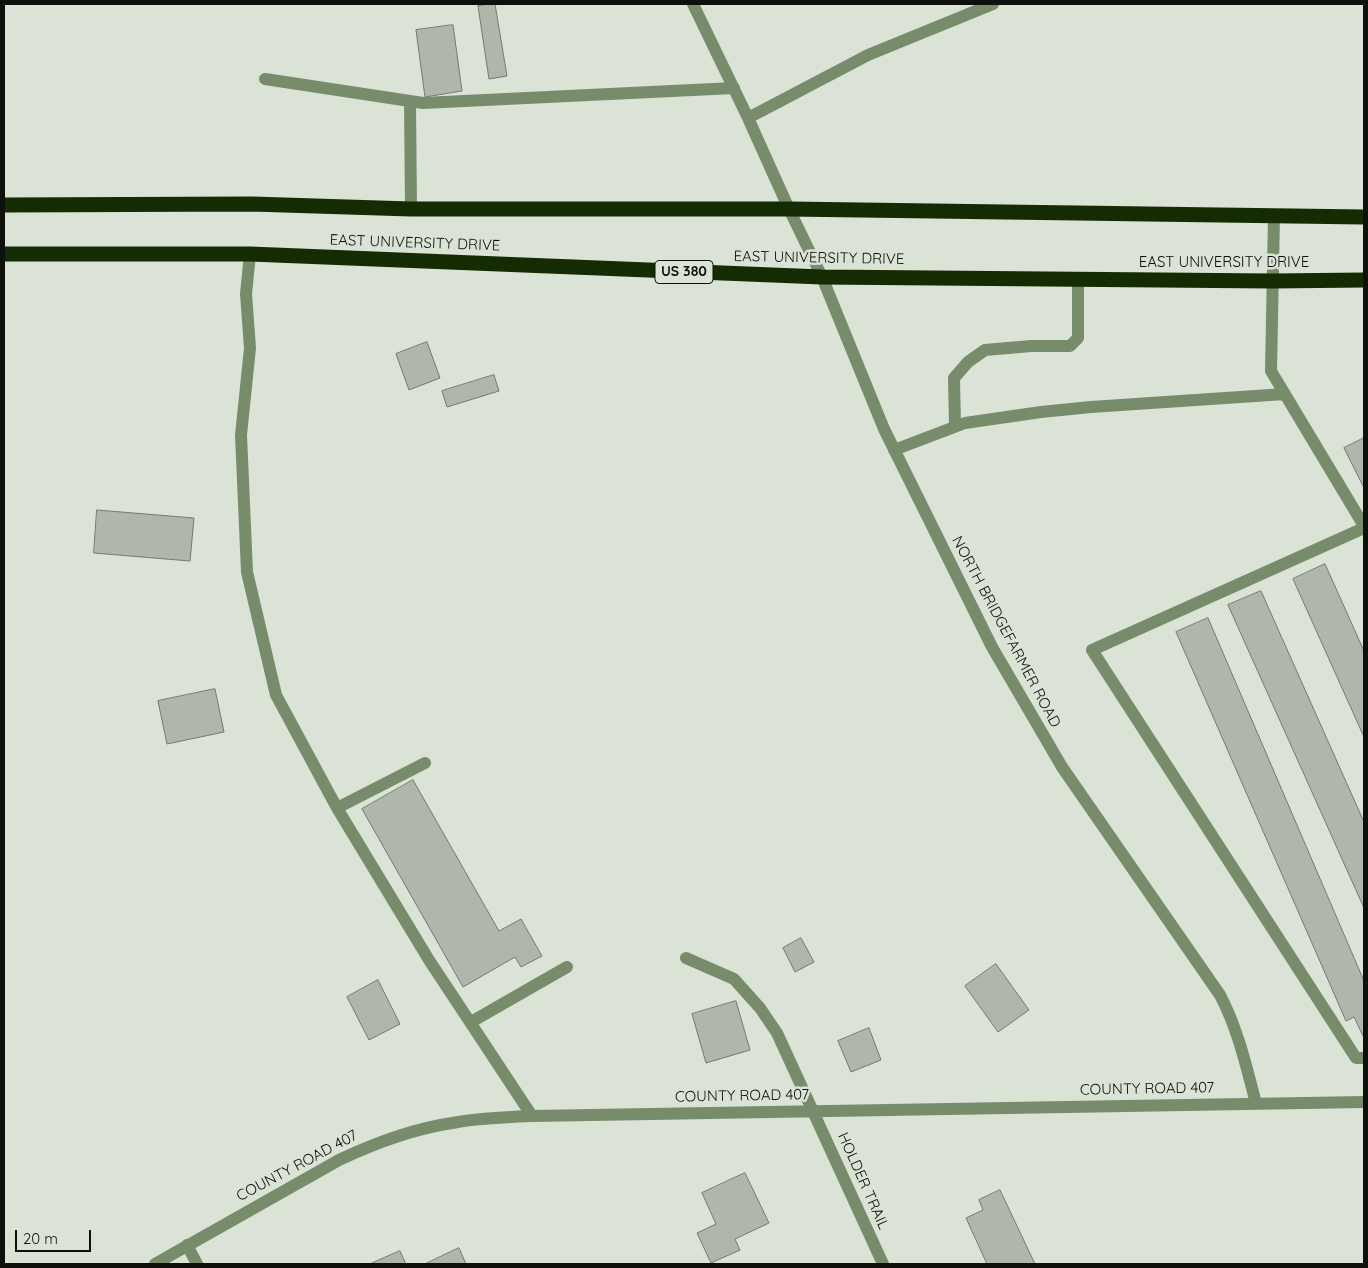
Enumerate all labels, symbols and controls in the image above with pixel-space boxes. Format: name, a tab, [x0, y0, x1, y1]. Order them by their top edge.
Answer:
street label: EAST UNIVERSITY DRIVE	[329, 231, 501, 255]
street label: EAST UNIVERSITY DRIVE	[734, 248, 904, 268]
street label: EAST UNIVERSITY DRIVE	[1139, 253, 1309, 271]
road number: US 380	[655, 260, 713, 284]
street label: NORTH BRIDGEFARMER ROAD	[948, 533, 1064, 731]
street label: COUNTY ROAD 407	[1080, 1079, 1214, 1099]
street label: COUNTY ROAD 407	[675, 1086, 809, 1106]
street label: COUNTY ROAD 407	[234, 1127, 360, 1205]
street label: HOLDER TRAIL	[834, 1130, 892, 1232]
scale bar	[18, 1220, 94, 1252]
text: 20 m	[23, 1229, 58, 1248]

